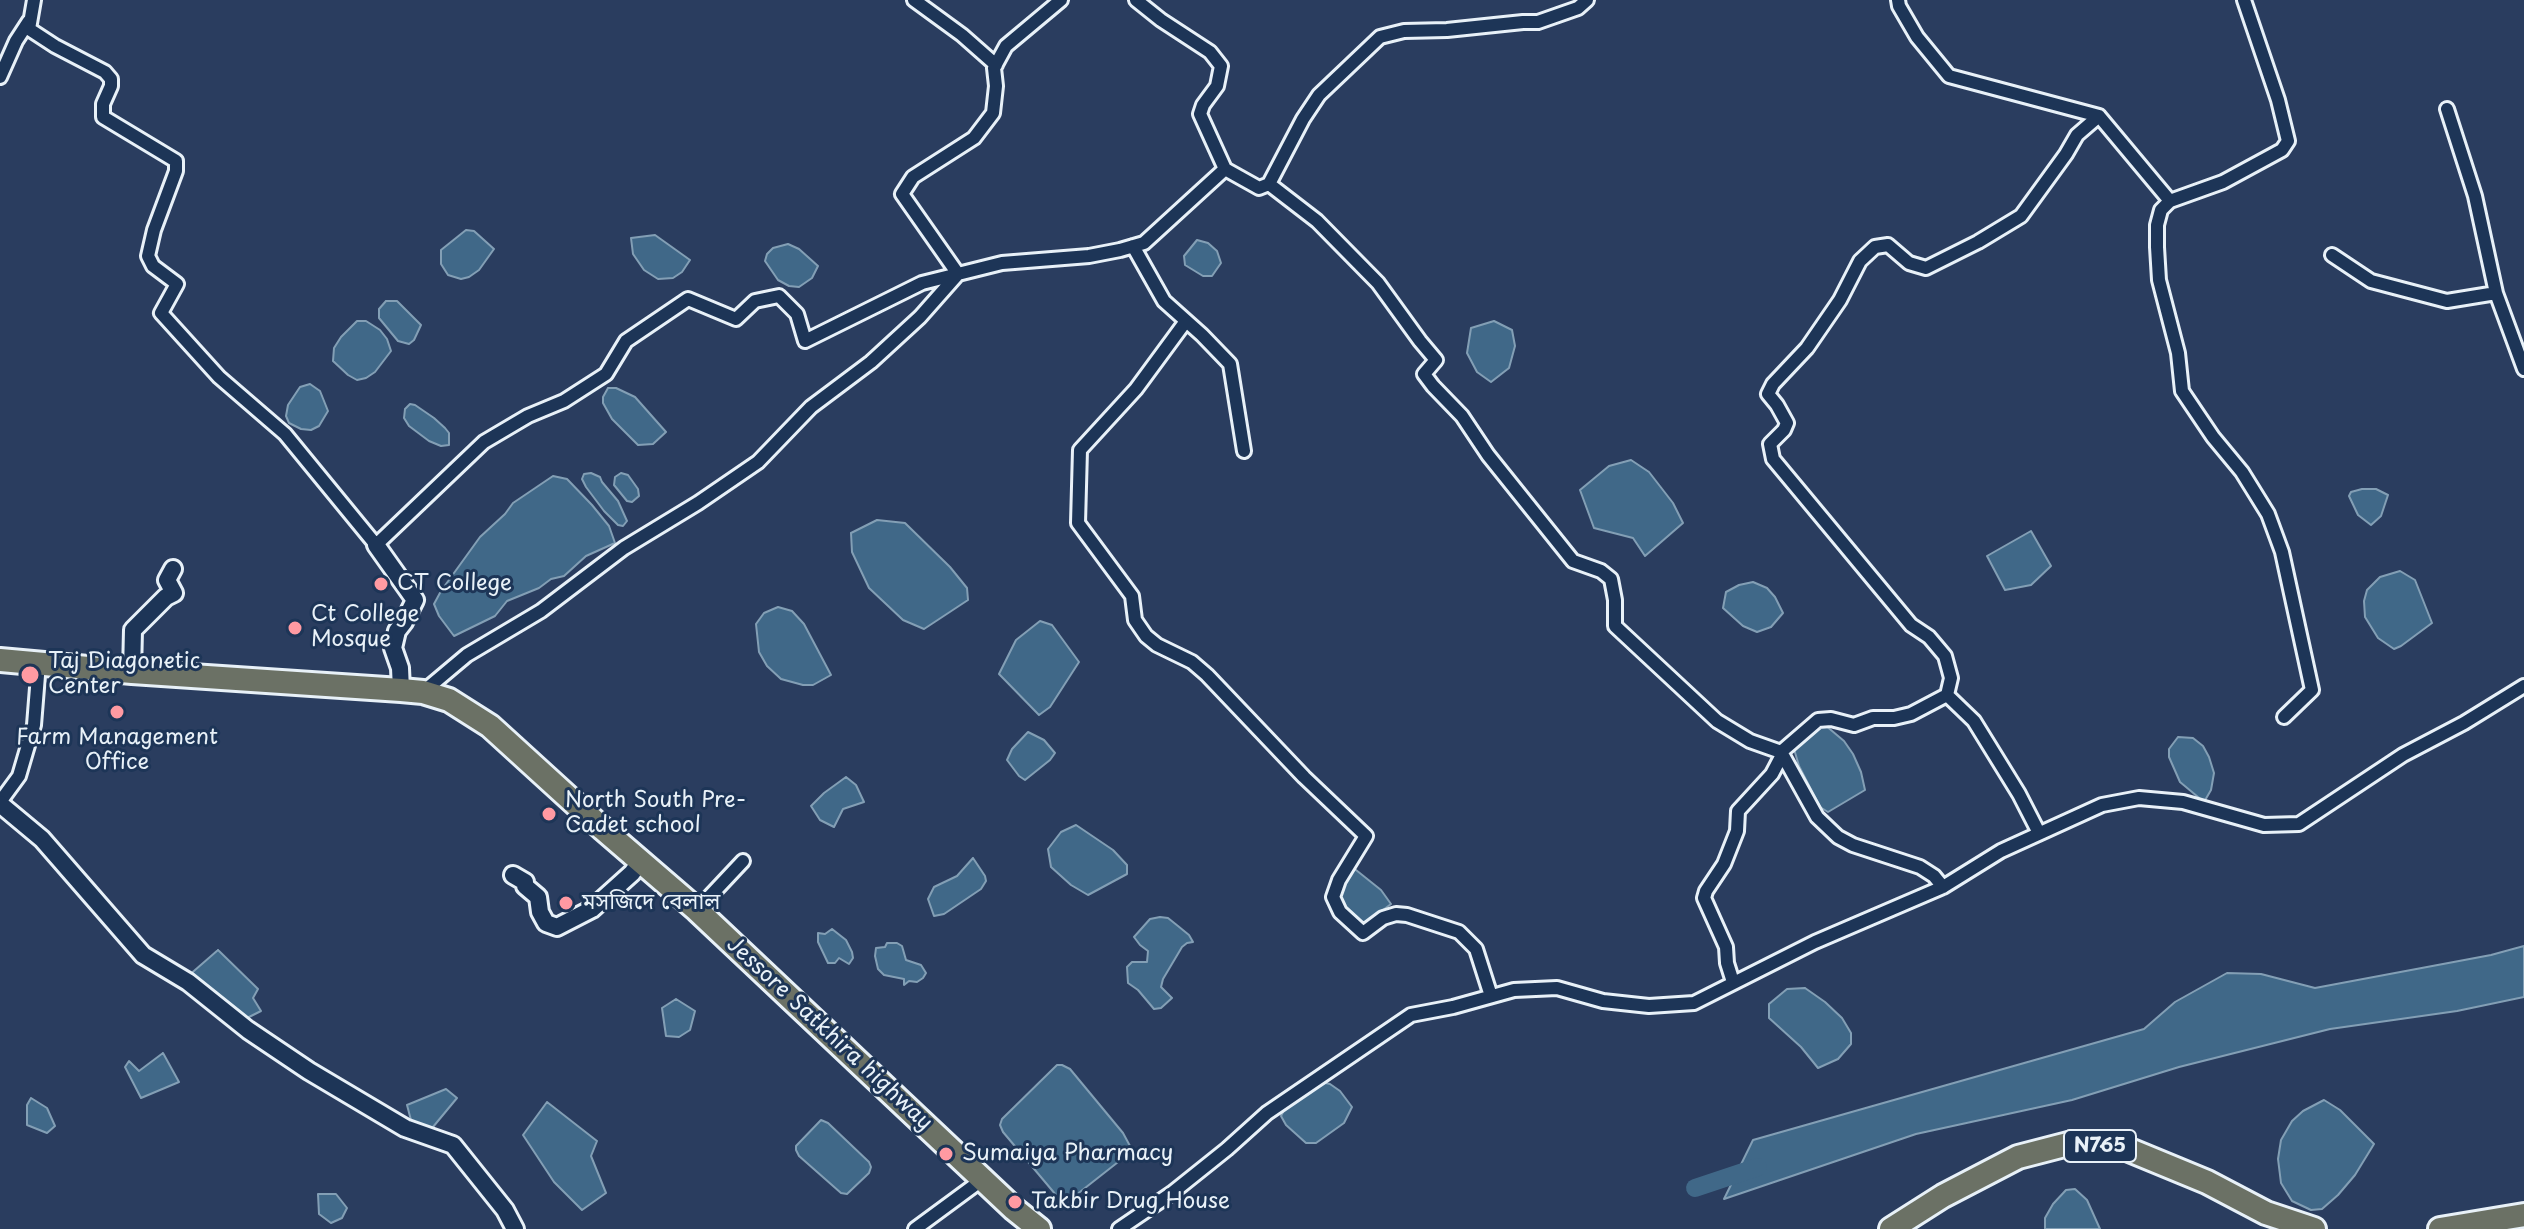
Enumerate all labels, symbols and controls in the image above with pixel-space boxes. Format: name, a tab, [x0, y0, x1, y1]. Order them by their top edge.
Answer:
place label: CT College	[397, 571, 512, 597]
marker: CT College	[372, 575, 390, 593]
place label: Ct College Mosque	[311, 602, 420, 654]
marker: Ct College Mosque	[286, 619, 304, 637]
place label: Taj Diagonetic Center	[48, 649, 200, 700]
marker: Taj Diagonetic Center	[19, 664, 41, 686]
marker: Farm Management Office	[108, 703, 126, 721]
place label: Farm Management Office	[16, 725, 218, 776]
place label: North South Pre- Cadet school	[565, 788, 746, 840]
marker: North South Pre- Cadet school	[540, 805, 558, 823]
place label: মসজিদে বেলাল	[582, 890, 720, 916]
marker: মসজিদে বেলাল	[557, 894, 575, 912]
street label: Jessore Satkhira highway	[720, 932, 938, 1136]
road number: N765	[2064, 1130, 2136, 1162]
place label: Sumaiya Pharmacy	[962, 1141, 1173, 1167]
marker: Sumaiya Pharmacy	[937, 1145, 955, 1163]
place label: Takbir Drug House	[1031, 1189, 1230, 1215]
marker: Takbir Drug House	[1006, 1193, 1024, 1211]

